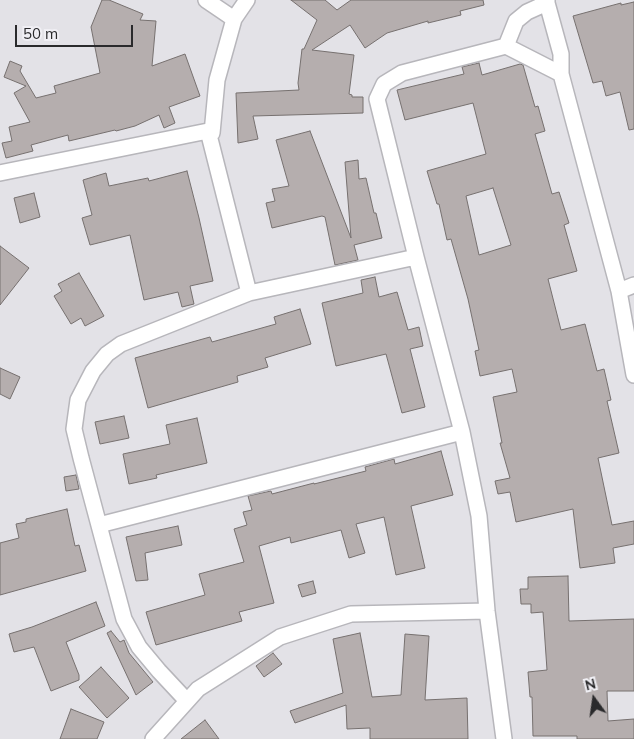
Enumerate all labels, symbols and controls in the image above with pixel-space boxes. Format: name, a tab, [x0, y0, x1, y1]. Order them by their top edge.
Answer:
scale bar	[18, 15, 135, 47]
text: 50 m	[23, 24, 58, 43]
north arrow	[569, 674, 619, 724]
text: N	[583, 674, 598, 694]

